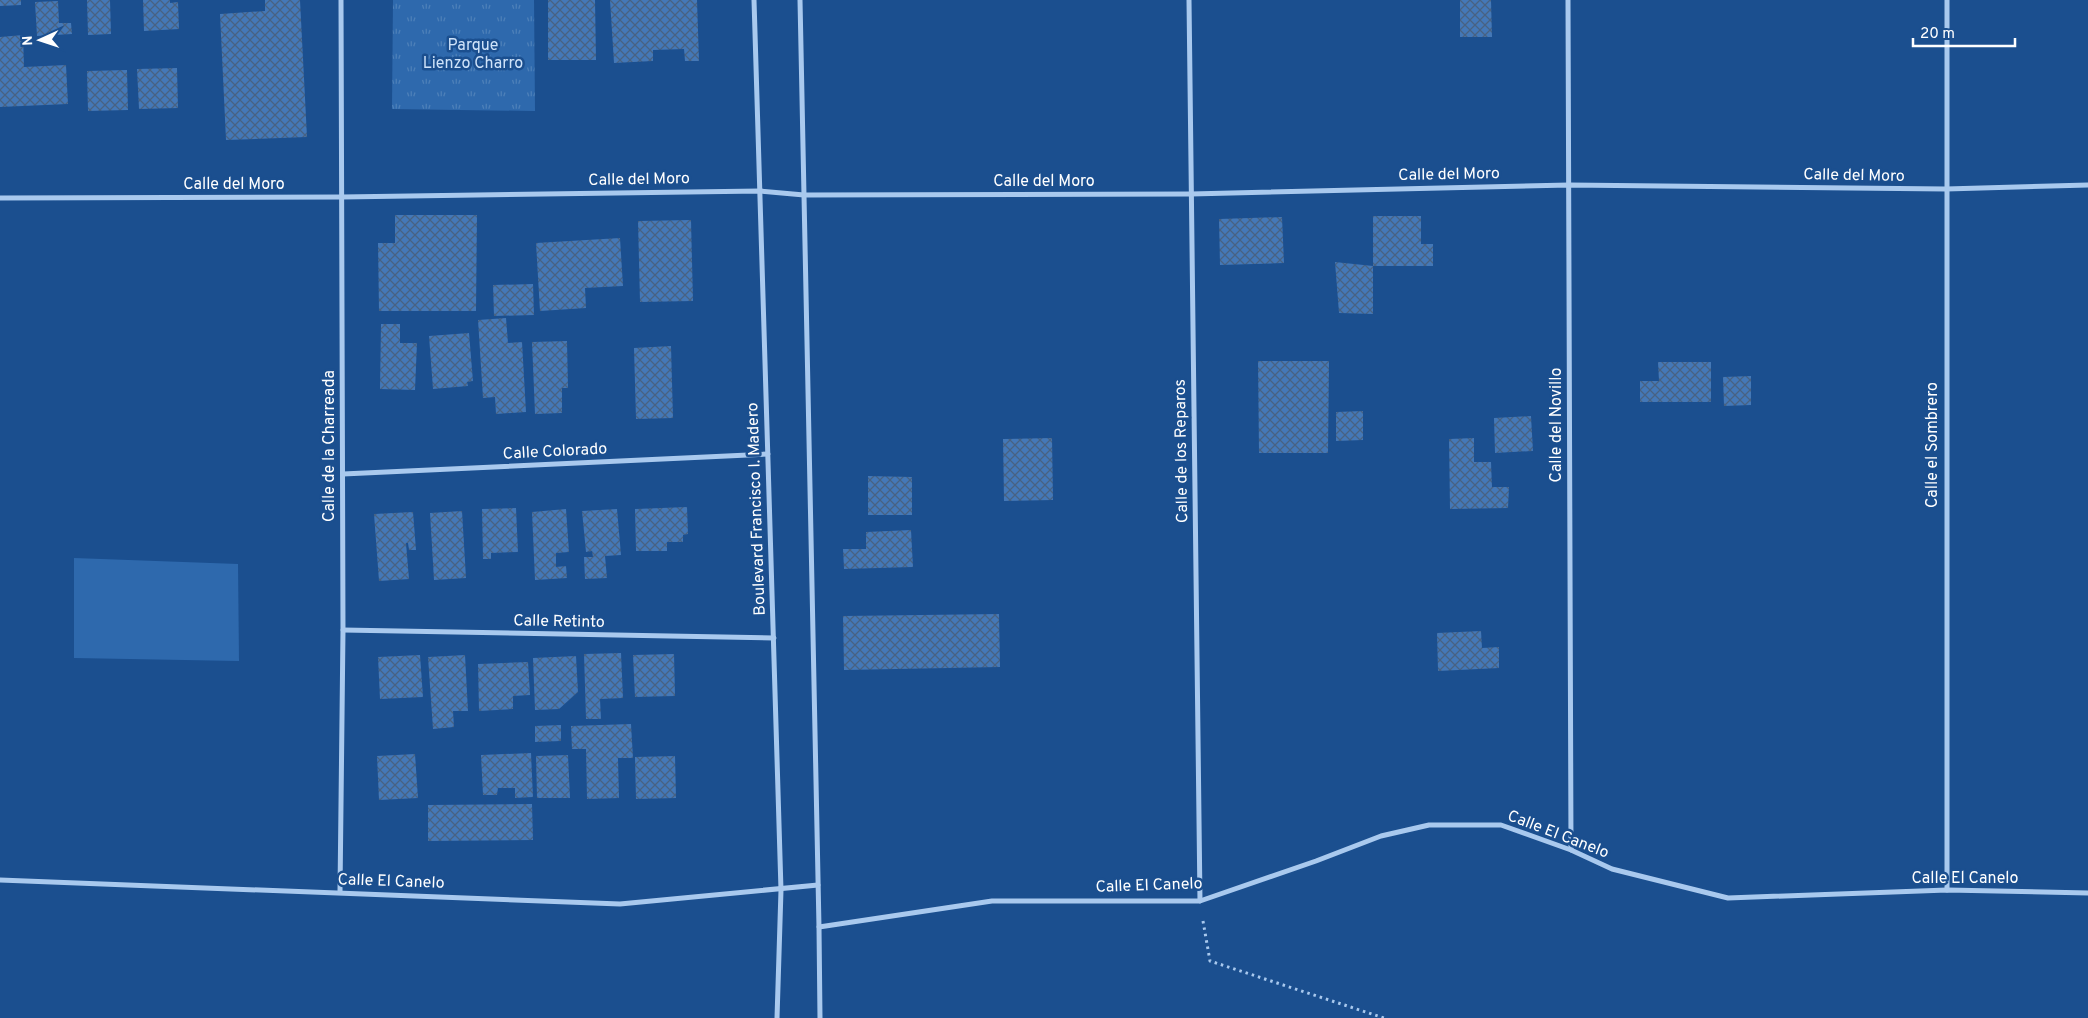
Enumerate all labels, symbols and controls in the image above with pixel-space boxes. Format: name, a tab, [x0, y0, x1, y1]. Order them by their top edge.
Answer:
north arrow	[15, 15, 65, 65]
scale bar	[1913, 15, 2016, 47]
text: 20 m	[1920, 25, 1955, 44]
text: N	[20, 35, 37, 46]
park label: Parque Lienzo Charro	[423, 36, 523, 74]
street label: Calle del Moro	[1398, 164, 1500, 186]
street label: Calle del Moro	[1803, 165, 1905, 187]
street label: Calle del Moro	[588, 169, 690, 191]
street label: Calle del Moro	[993, 172, 1095, 192]
street label: Calle del Moro	[183, 175, 285, 195]
street label: Calle del Novillo	[1547, 368, 1567, 482]
street label: Calle de la Charreada	[320, 370, 340, 522]
street label: Calle de los Reparos	[1171, 379, 1193, 523]
street label: Calle el Sombrero	[1923, 382, 1943, 508]
street label: Boulevard Francisco I. Madero	[743, 402, 771, 616]
street label: Calle Colorado	[502, 439, 608, 465]
street label: Calle Retinto	[513, 611, 605, 633]
street label: Calle El Canelo	[1504, 806, 1612, 864]
street label: Calle El Canelo	[1911, 869, 2019, 889]
street label: Calle El Canelo	[337, 870, 445, 894]
street label: Calle El Canelo	[1095, 874, 1203, 898]

